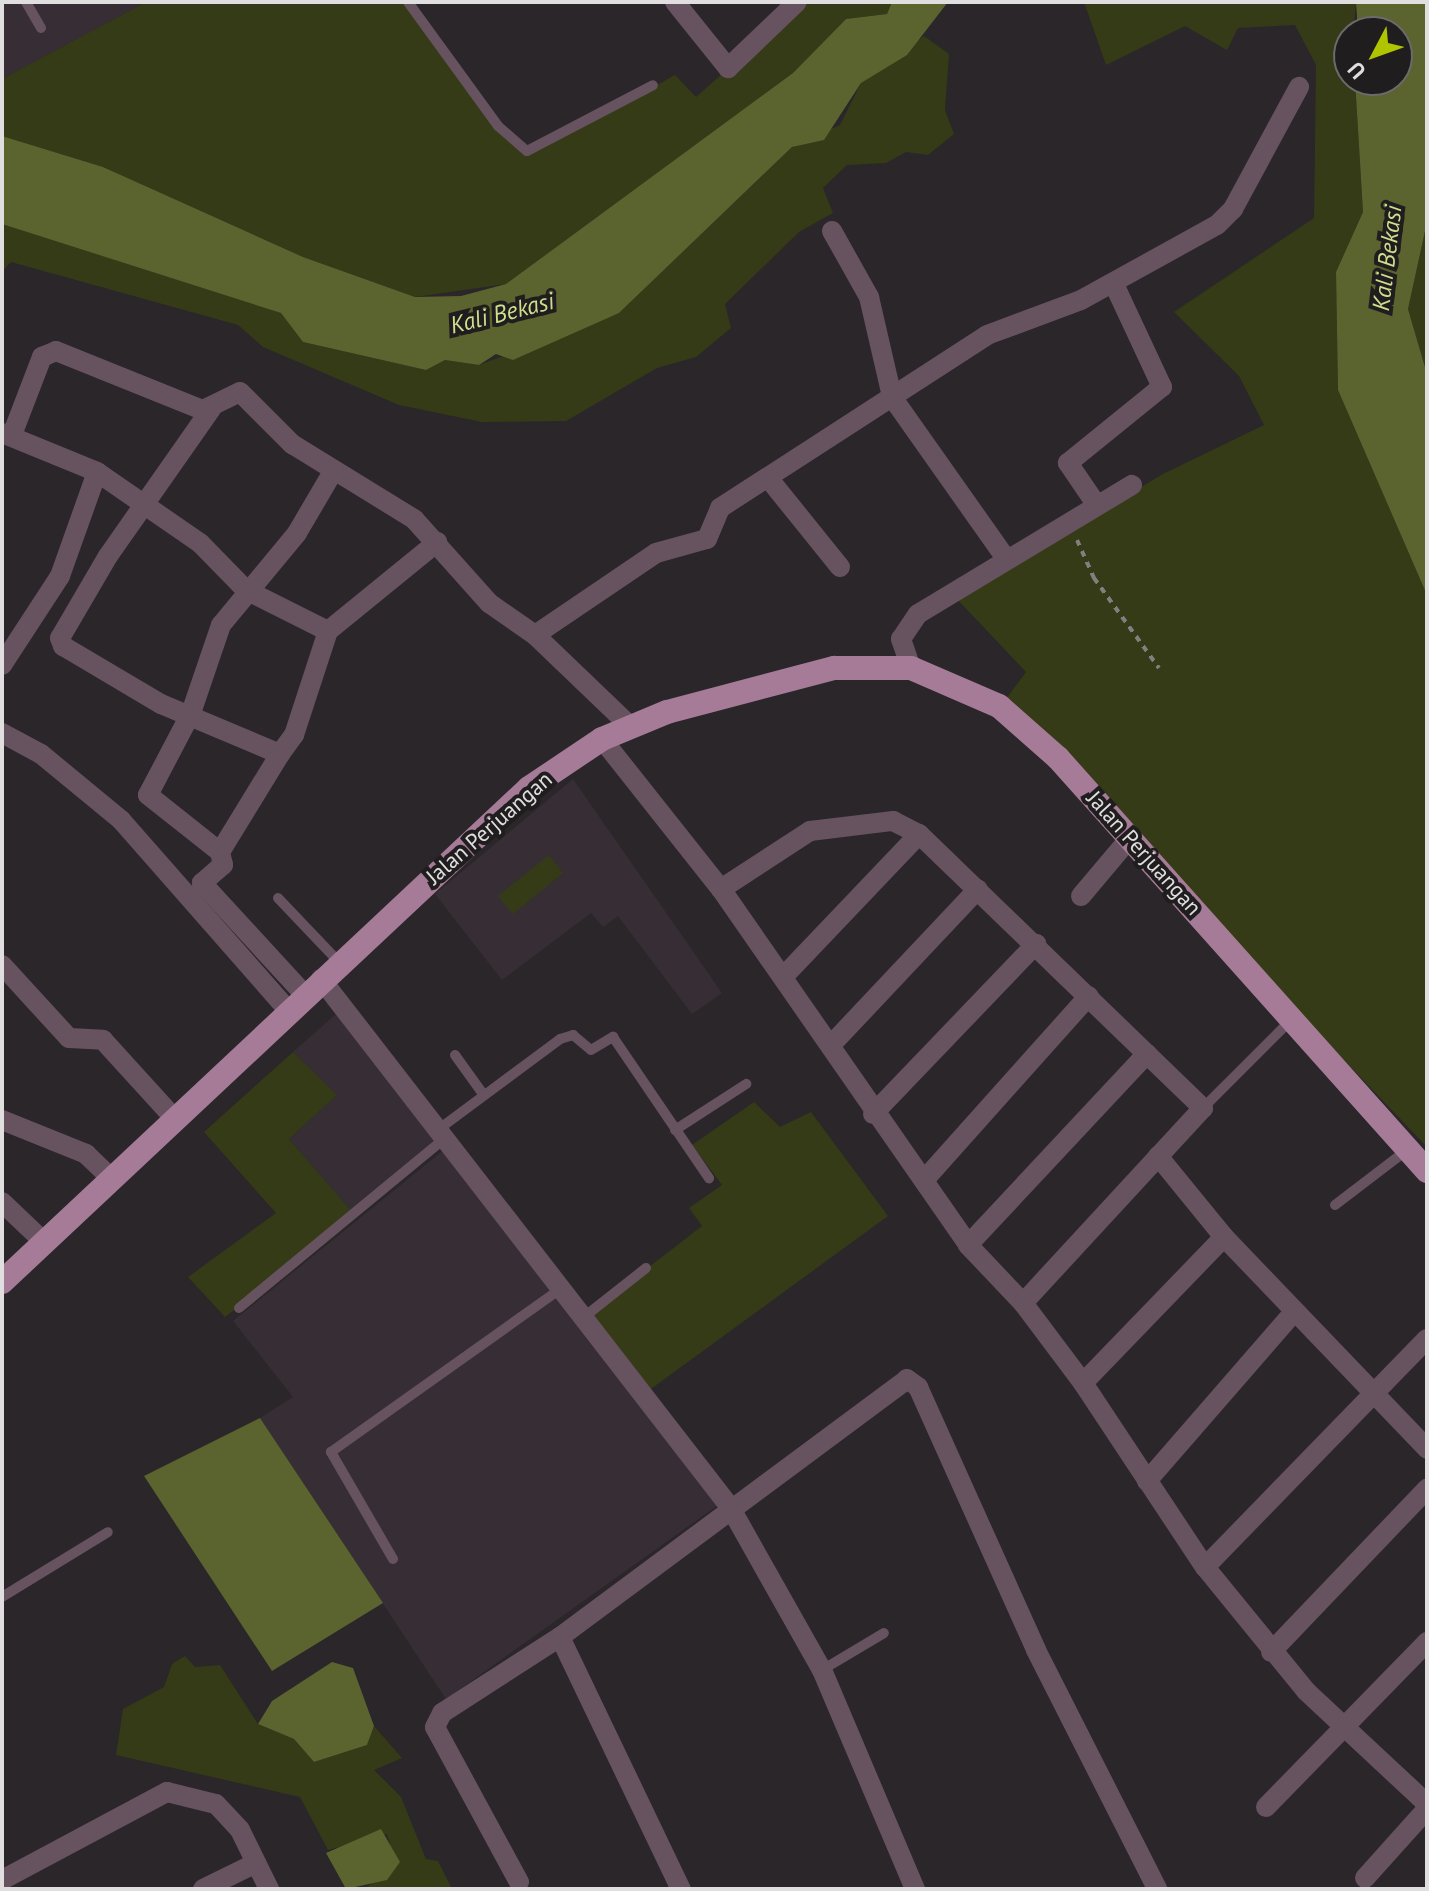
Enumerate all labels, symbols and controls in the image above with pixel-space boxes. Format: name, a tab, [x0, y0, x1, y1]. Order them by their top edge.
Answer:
north arrow	[1333, 16, 1413, 96]
text: U	[1341, 56, 1371, 85]
water label: Kali Bekasi	[1366, 204, 1408, 312]
water label: Kali Bekasi	[447, 286, 557, 340]
street label: Jalan Perjuangan	[421, 766, 557, 890]
street label: Jalan Perjuangan	[1081, 785, 1207, 921]

